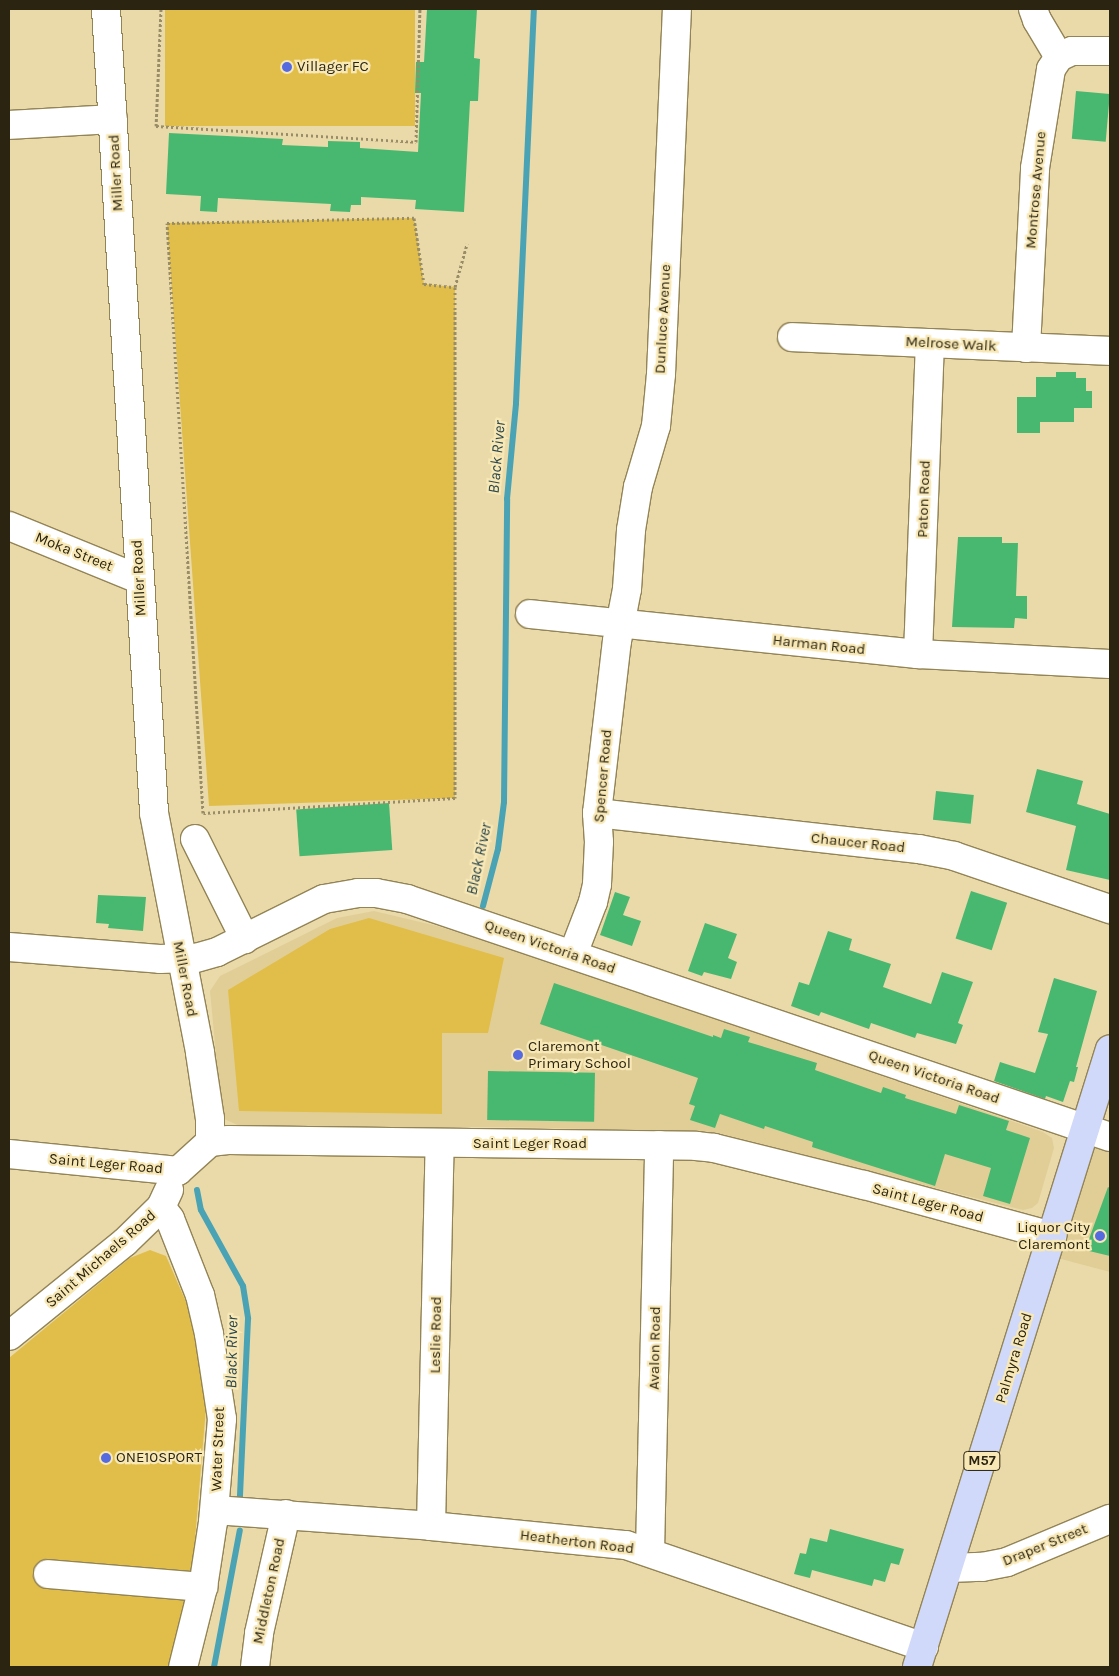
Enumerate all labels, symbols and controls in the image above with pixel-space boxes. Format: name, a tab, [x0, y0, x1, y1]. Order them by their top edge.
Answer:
place label: Villager FC	[297, 58, 369, 76]
marker: Villager FC	[281, 61, 293, 73]
street label: Montrose Avenue	[1022, 131, 1050, 249]
street label: Miller Road	[105, 134, 127, 212]
street label: Dunluce Avenue	[651, 264, 675, 374]
street label: Melrose Walk	[905, 333, 997, 355]
water label: Black River	[484, 420, 510, 494]
street label: Paton Road	[914, 460, 934, 538]
street label: Moka Street	[32, 528, 116, 576]
street label: Miller Road	[128, 539, 150, 617]
street label: Harman Road	[772, 631, 866, 659]
street label: Spencer Road	[590, 729, 616, 823]
water label: Black River	[462, 821, 496, 897]
street label: Chaucer Road	[810, 829, 906, 857]
street label: Queen Victoria Road	[482, 916, 618, 978]
street label: Miller Road	[169, 940, 201, 1018]
place label: Claremont Primary School	[528, 1037, 631, 1072]
street label: Queen Victoria Road	[866, 1046, 1002, 1108]
marker: Claremont Primary School	[512, 1049, 524, 1061]
street label: Saint Leger Road	[473, 1135, 587, 1153]
street label: Saint Leger Road	[48, 1150, 164, 1178]
street label: Saint Leger Road	[870, 1179, 986, 1227]
street label: Saint Michaels Road	[42, 1206, 160, 1312]
place label: Liquor City Claremont	[1017, 1218, 1090, 1253]
marker: Liquor City Claremont	[1094, 1230, 1106, 1242]
street label: Leslie Road	[426, 1296, 446, 1374]
street label: Avalon Road	[645, 1306, 665, 1390]
street label: Palmyra Road	[992, 1311, 1036, 1405]
water label: Black River	[222, 1315, 242, 1389]
street label: Water Street	[208, 1406, 228, 1492]
place label: ONE10SPORT	[116, 1449, 202, 1467]
road number: M57	[963, 1450, 1001, 1472]
marker: ONE10SPORT	[100, 1452, 112, 1464]
street label: Draper Street	[1000, 1520, 1090, 1570]
street label: Heatherton Road	[519, 1526, 635, 1558]
street label: Middleton Road	[249, 1536, 289, 1646]

